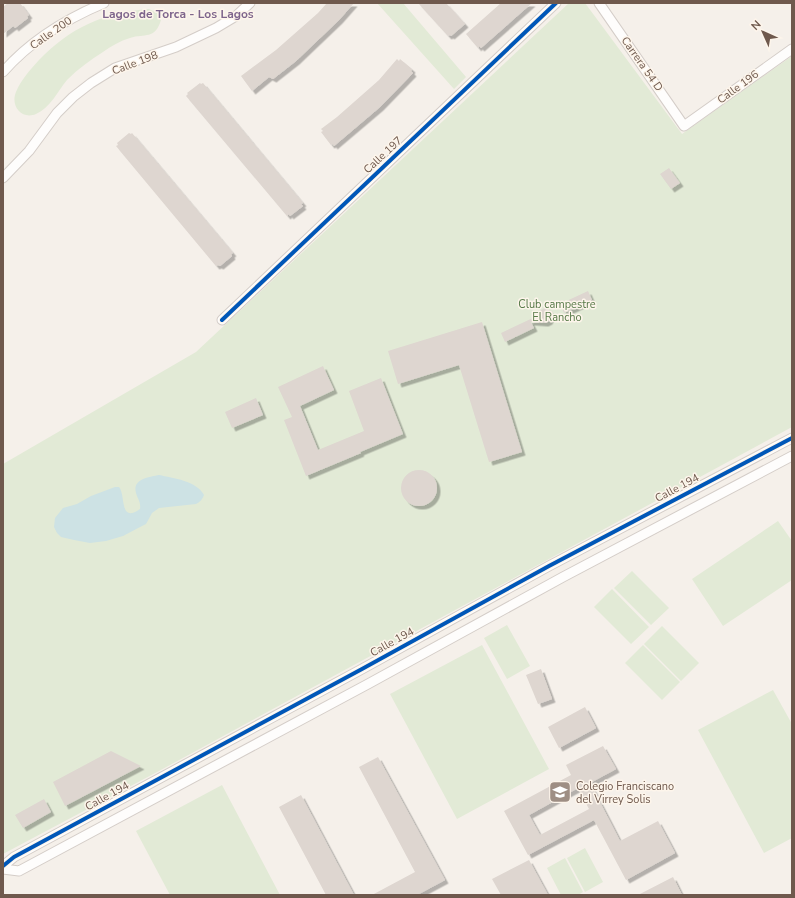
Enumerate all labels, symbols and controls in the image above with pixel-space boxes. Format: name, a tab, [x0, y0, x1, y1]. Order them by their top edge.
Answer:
district label: Lagos de Torca - Los Lagos	[102, 6, 254, 22]
north arrow	[743, 12, 783, 52]
street label: Calle 200	[27, 13, 75, 53]
text: N	[748, 17, 764, 33]
street label: Carrera 54 D	[618, 34, 666, 94]
street label: Calle 198	[110, 47, 160, 79]
street label: Calle 196	[714, 67, 762, 107]
street label: Calle 197	[360, 133, 406, 177]
park label: Club campestre El Rancho	[518, 297, 596, 325]
street label: Calle 194	[652, 470, 702, 506]
street label: Calle 194	[367, 624, 417, 660]
street label: Calle 194	[82, 778, 132, 814]
school or university icon: Colegio Franciscano del Virrey Solis	[547, 779, 573, 805]
place label: Colegio Franciscano del Virrey Solis	[576, 779, 674, 807]

